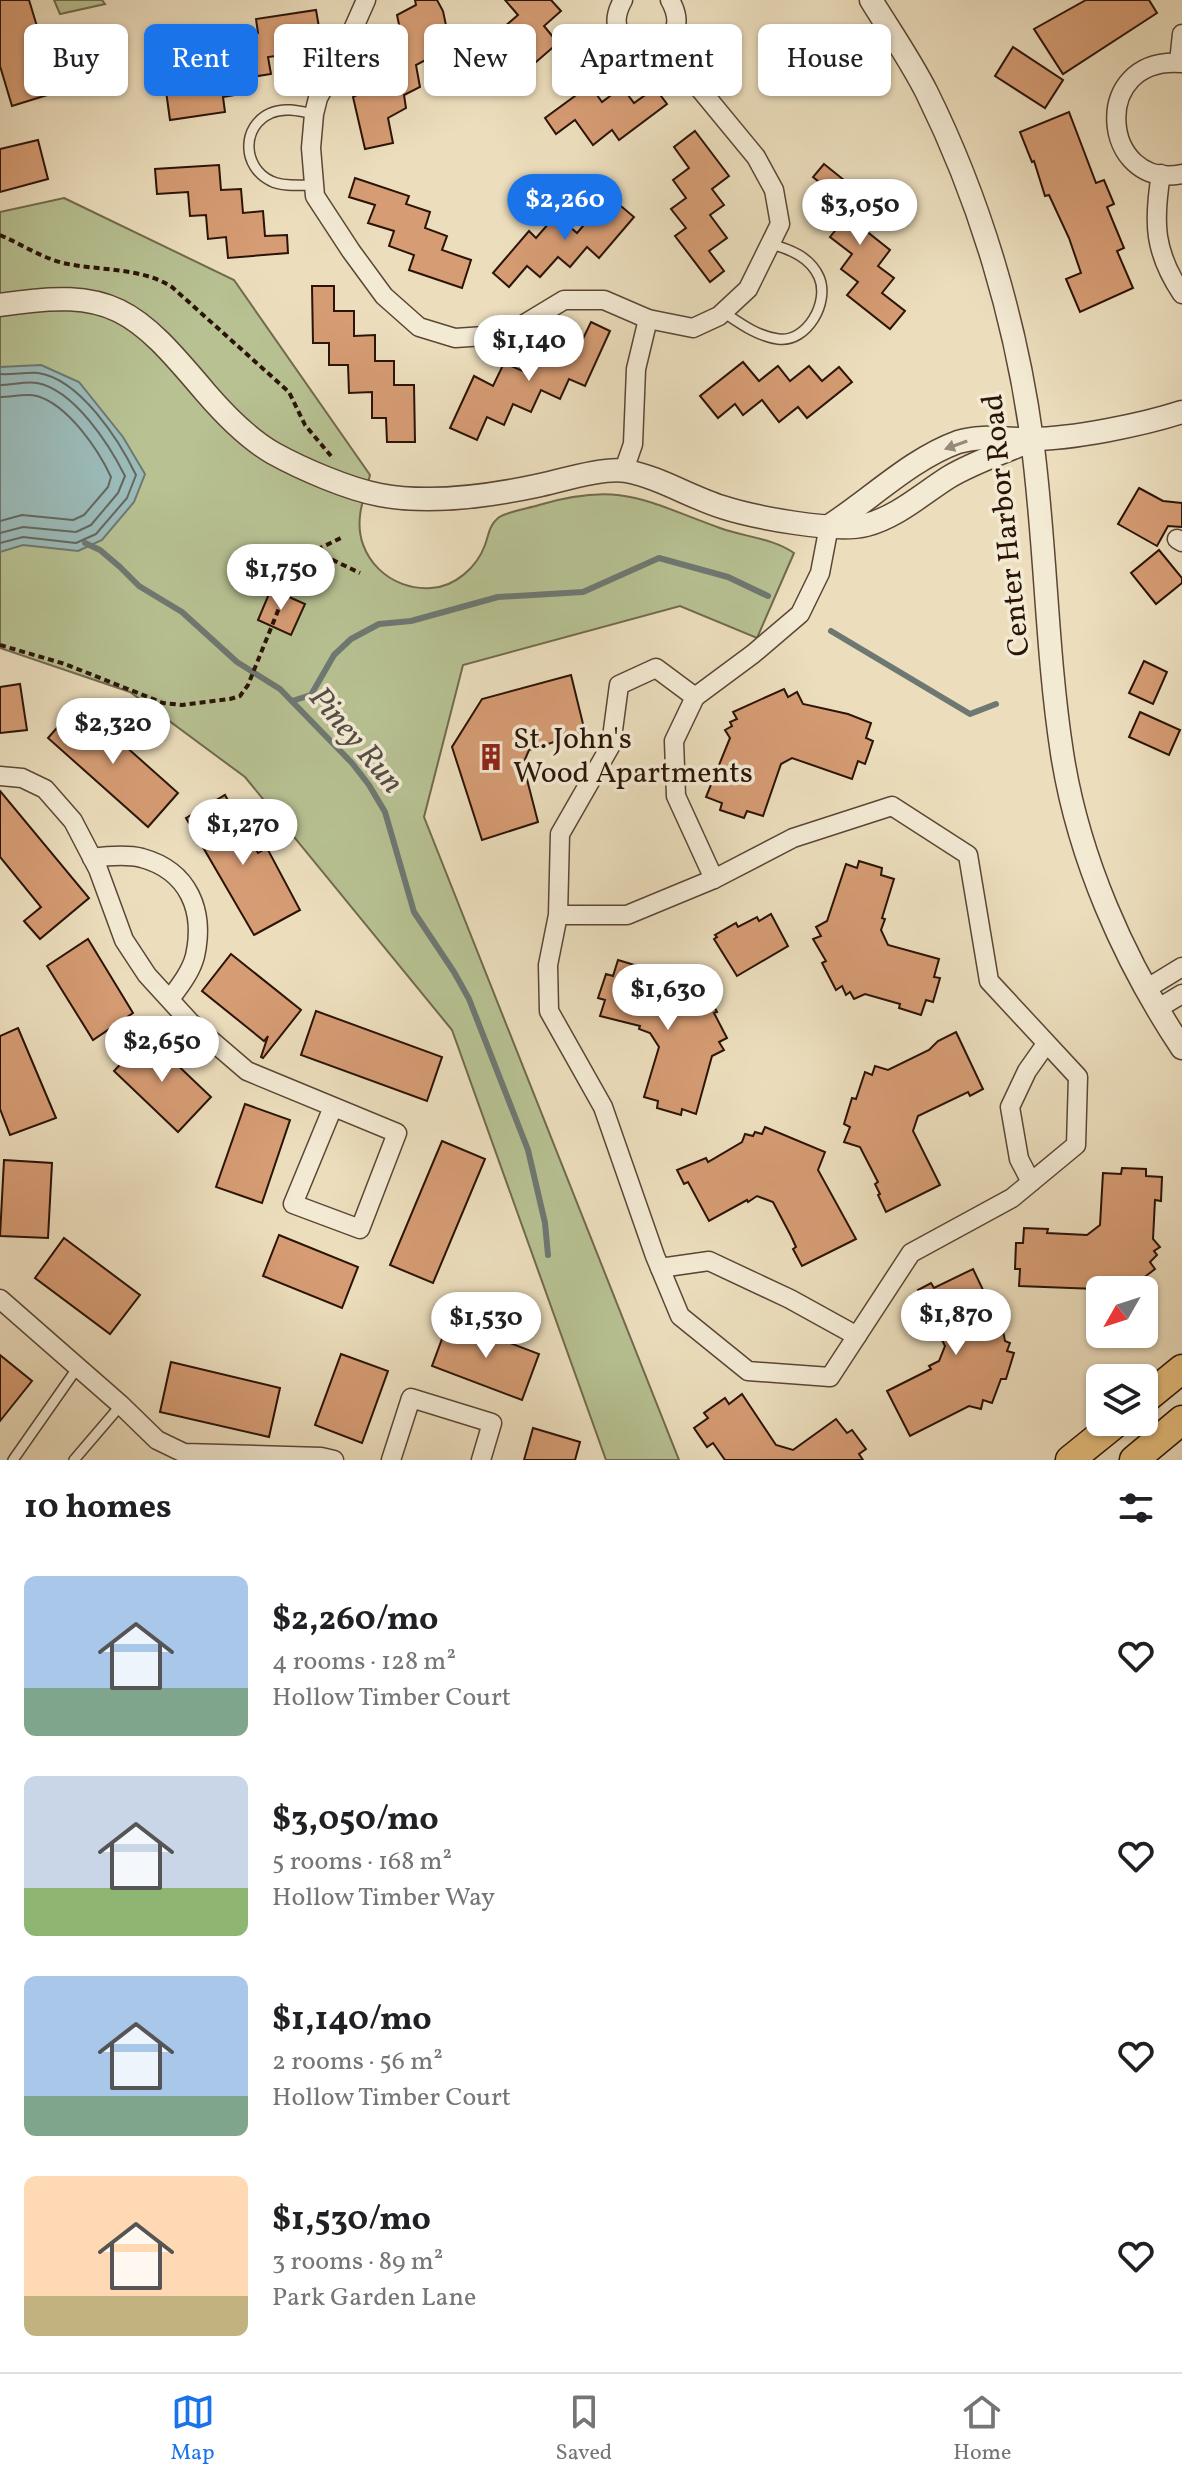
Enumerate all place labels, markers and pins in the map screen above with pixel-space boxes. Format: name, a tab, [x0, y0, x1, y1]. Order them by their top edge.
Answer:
pin: $2,260	[500, 174, 630, 242]
pin: $3,050	[795, 179, 925, 247]
pin: $1,140	[464, 315, 594, 383]
pin: $1,750	[216, 544, 346, 612]
pin: $2,320	[48, 698, 178, 766]
place label: St. John's Wood Apartments	[513, 719, 753, 795]
building icon: St. John's Wood Apartments	[476, 742, 506, 772]
pin: $1,270	[178, 799, 308, 867]
pin: $1,630	[603, 964, 733, 1032]
pin: $2,650	[97, 1016, 227, 1084]
pin: $1,870	[891, 1289, 1021, 1357]
pin: $1,530	[421, 1292, 551, 1360]

